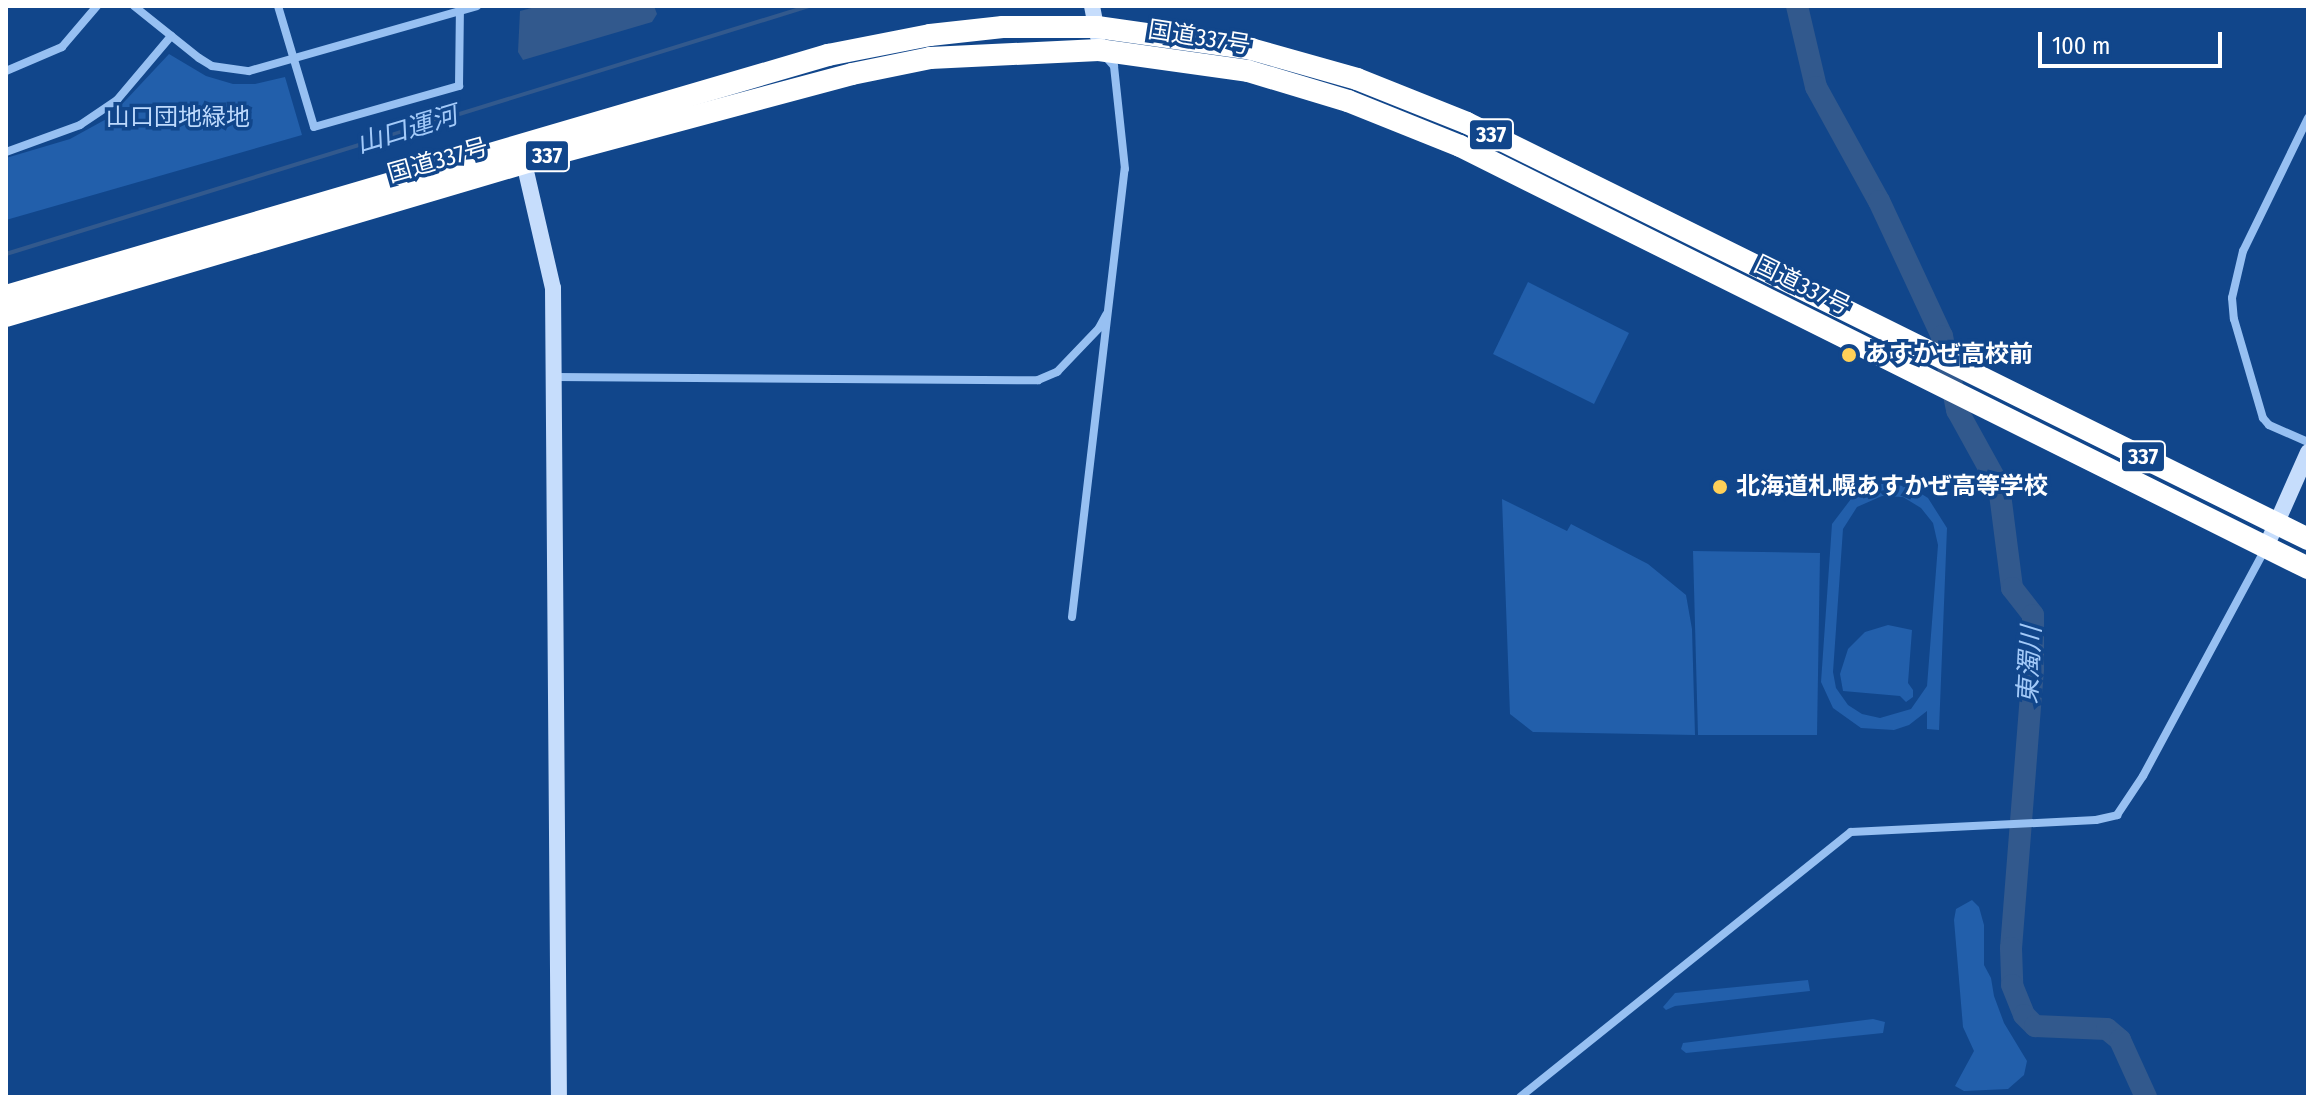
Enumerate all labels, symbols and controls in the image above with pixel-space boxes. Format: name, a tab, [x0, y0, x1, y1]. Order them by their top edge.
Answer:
street label: 国道337号	[1146, 16, 1252, 60]
scale bar	[2042, 16, 2226, 66]
text: 100 m	[2052, 32, 2110, 60]
water label: 山口運河	[353, 100, 461, 160]
park label: 山口団地緑地	[106, 104, 250, 132]
road number: 337	[1467, 117, 1515, 153]
street label: 国道337号	[384, 133, 492, 189]
road number: 337	[523, 138, 571, 174]
street label: 国道337号	[1749, 250, 1855, 322]
place label: あすかぜ高校前	[1865, 341, 2033, 369]
marker: あすかぜ高校前	[1840, 346, 1858, 364]
road number: 337	[2119, 439, 2167, 475]
place label: 北海道札幌あすかぜ高等学校	[1736, 473, 2048, 501]
marker: 北海道札幌あすかぜ高等学校	[1711, 478, 1729, 496]
water label: 東濁川	[2012, 625, 2048, 705]

